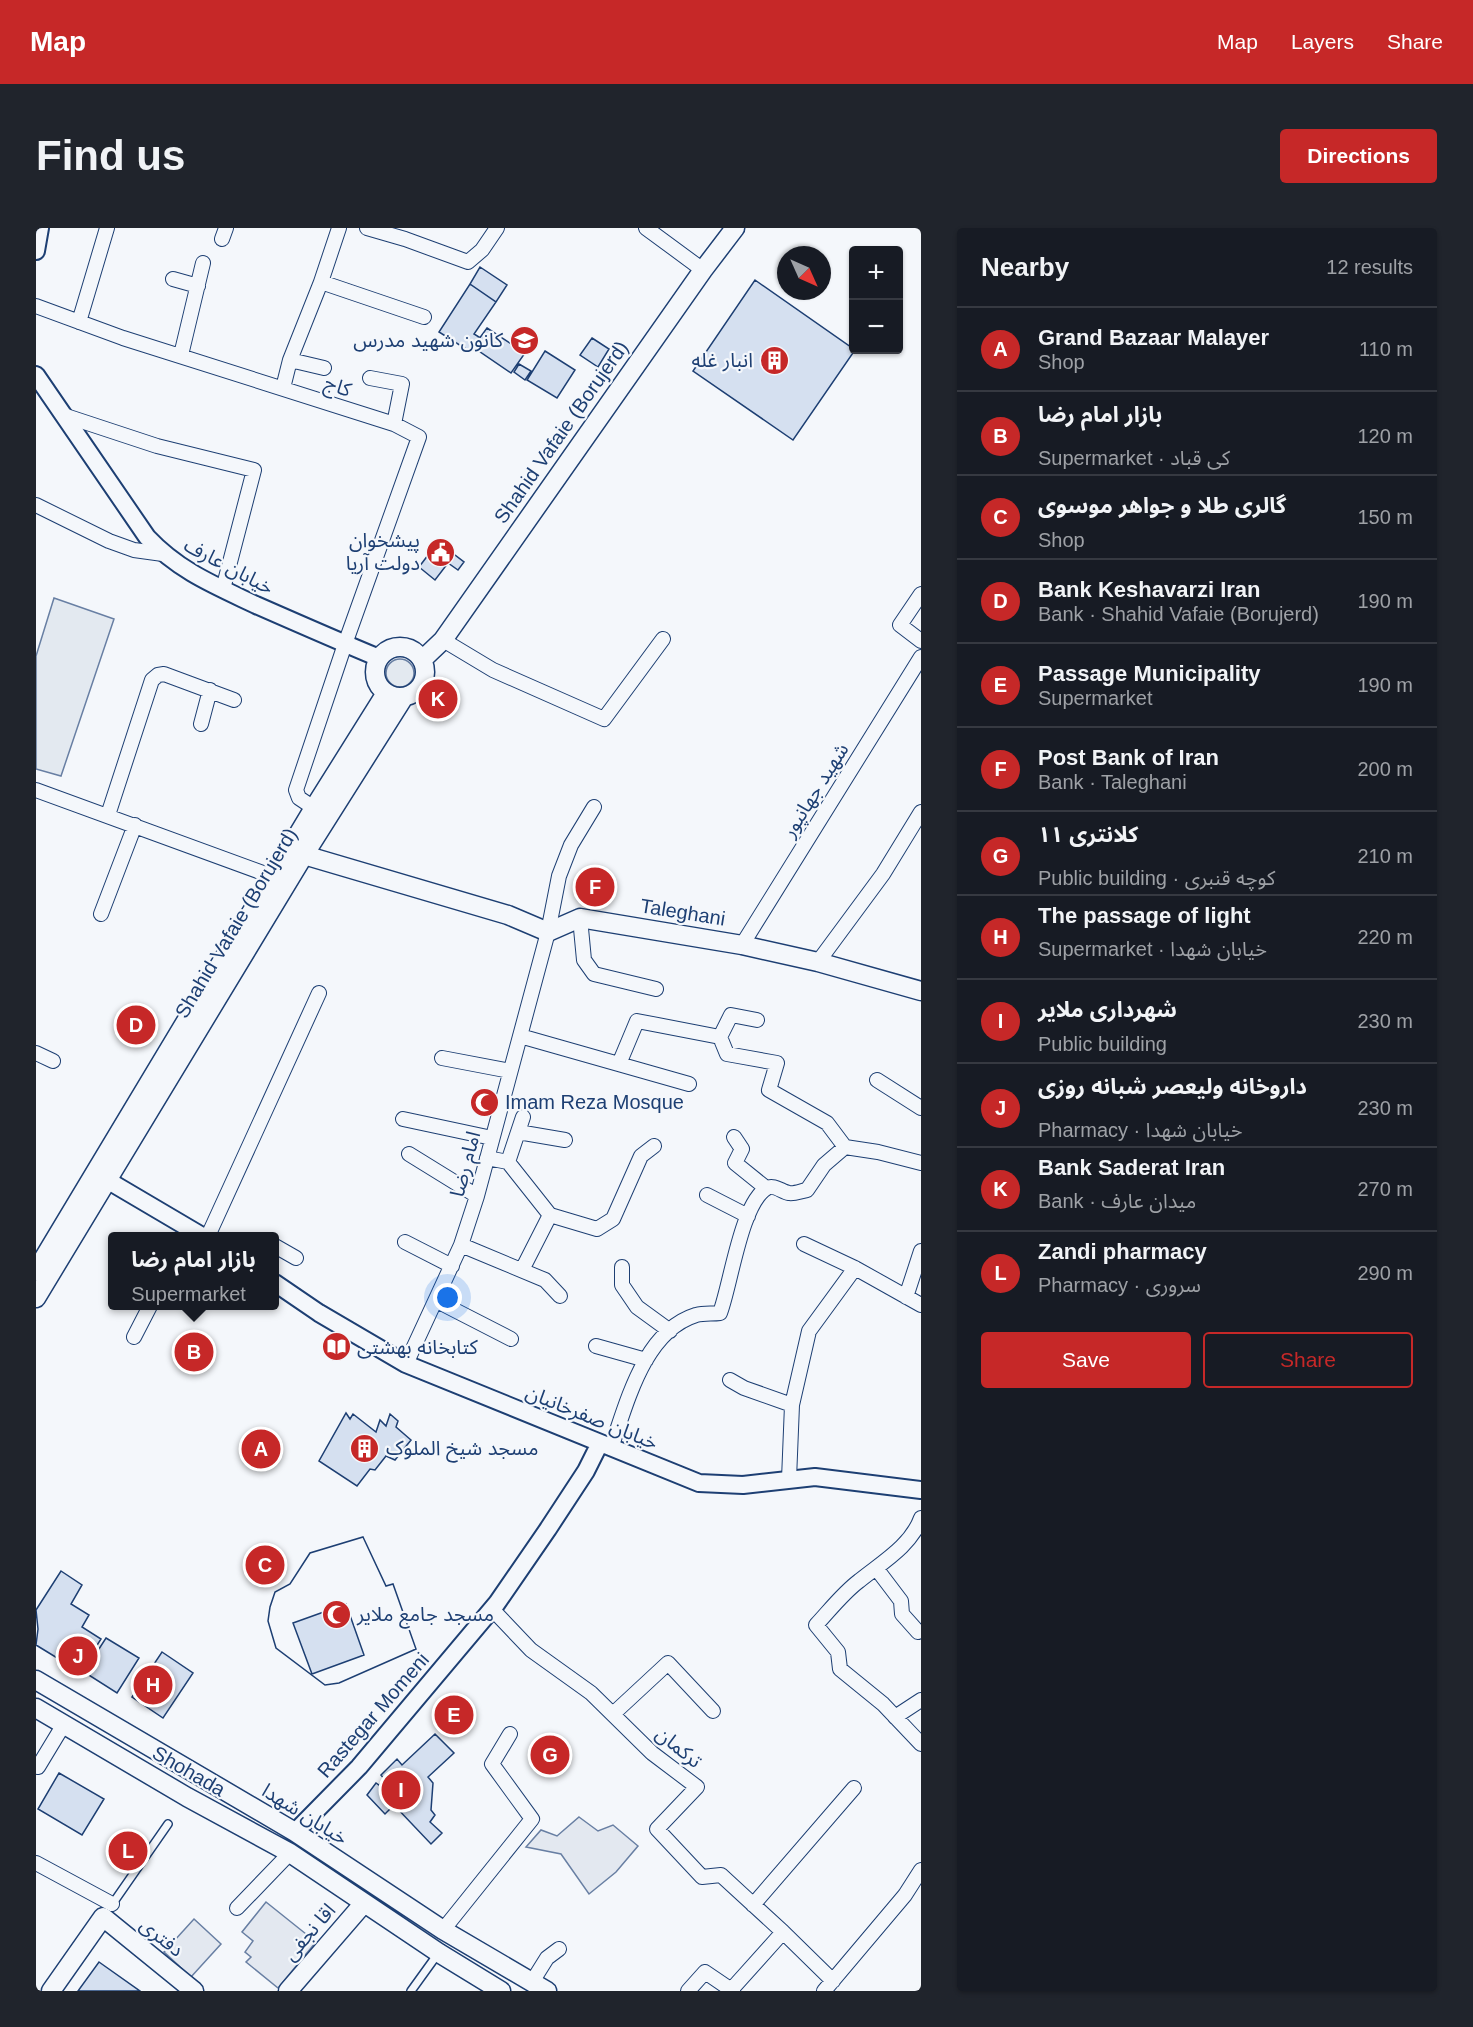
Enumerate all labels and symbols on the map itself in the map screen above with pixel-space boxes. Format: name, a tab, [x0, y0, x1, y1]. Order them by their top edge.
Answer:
north arrow	[777, 246, 831, 300]
school or university icon: کانون شهید مدرس	[508, 324, 540, 356]
place label: کانون شهید مدرس	[353, 329, 504, 352]
street label: Shahid Vafaie (Borujerd)	[490, 337, 632, 527]
building icon: انبار غله	[758, 344, 790, 376]
place label: انبار غله	[692, 349, 753, 372]
street label: کاج	[320, 371, 355, 405]
place label: پیشخوان دولت آریا	[346, 529, 420, 575]
street label: خیابان عارف	[180, 533, 277, 600]
public building icon: پیشخوان دولت آریا	[425, 536, 457, 568]
pin: K	[418, 676, 458, 722]
street label: شهید جهانپور	[777, 739, 854, 843]
street label: Shahid Vafaie (Borujerd)	[171, 824, 301, 1022]
pin: F	[576, 864, 614, 910]
street label: Taleghani	[639, 894, 727, 930]
pin: D	[116, 1002, 156, 1048]
mosque icon: Imam Reza Mosque	[468, 1086, 500, 1118]
place label: Imam Reza Mosque	[505, 1091, 684, 1113]
street label: امام رضا	[446, 1129, 488, 1200]
your location	[433, 1283, 462, 1312]
pin: B	[174, 1330, 214, 1374]
library icon: کتابخانه بهشتی	[320, 1331, 352, 1363]
place label: کتابخانه بهشتی	[357, 1336, 479, 1359]
street label: خیابان صفرخانیان	[522, 1380, 661, 1454]
pin: A	[242, 1426, 280, 1472]
building icon: مسجد شیخ الملوک	[349, 1432, 381, 1464]
place label: مسجد شیخ الملوک	[386, 1437, 539, 1463]
pin: C	[246, 1542, 284, 1588]
mosque icon: مسجد جامع ملایر	[320, 1598, 352, 1630]
place label: مسجد جامع ملایر	[356, 1603, 494, 1629]
pin: J	[58, 1634, 98, 1678]
street label: Rastegar Momeni	[313, 1648, 433, 1782]
pin: H	[134, 1662, 172, 1708]
pin: E	[434, 1692, 474, 1738]
street label: ترکمان	[651, 1722, 706, 1773]
pin: G	[530, 1732, 570, 1778]
street label: Shohada	[149, 1741, 230, 1801]
pin: I	[382, 1768, 421, 1812]
street label: خیابان شهدا	[258, 1779, 352, 1850]
pin: L	[108, 1828, 148, 1874]
street label: اقا نجفی	[278, 1899, 340, 1965]
street label: دفتری	[135, 1913, 188, 1962]

